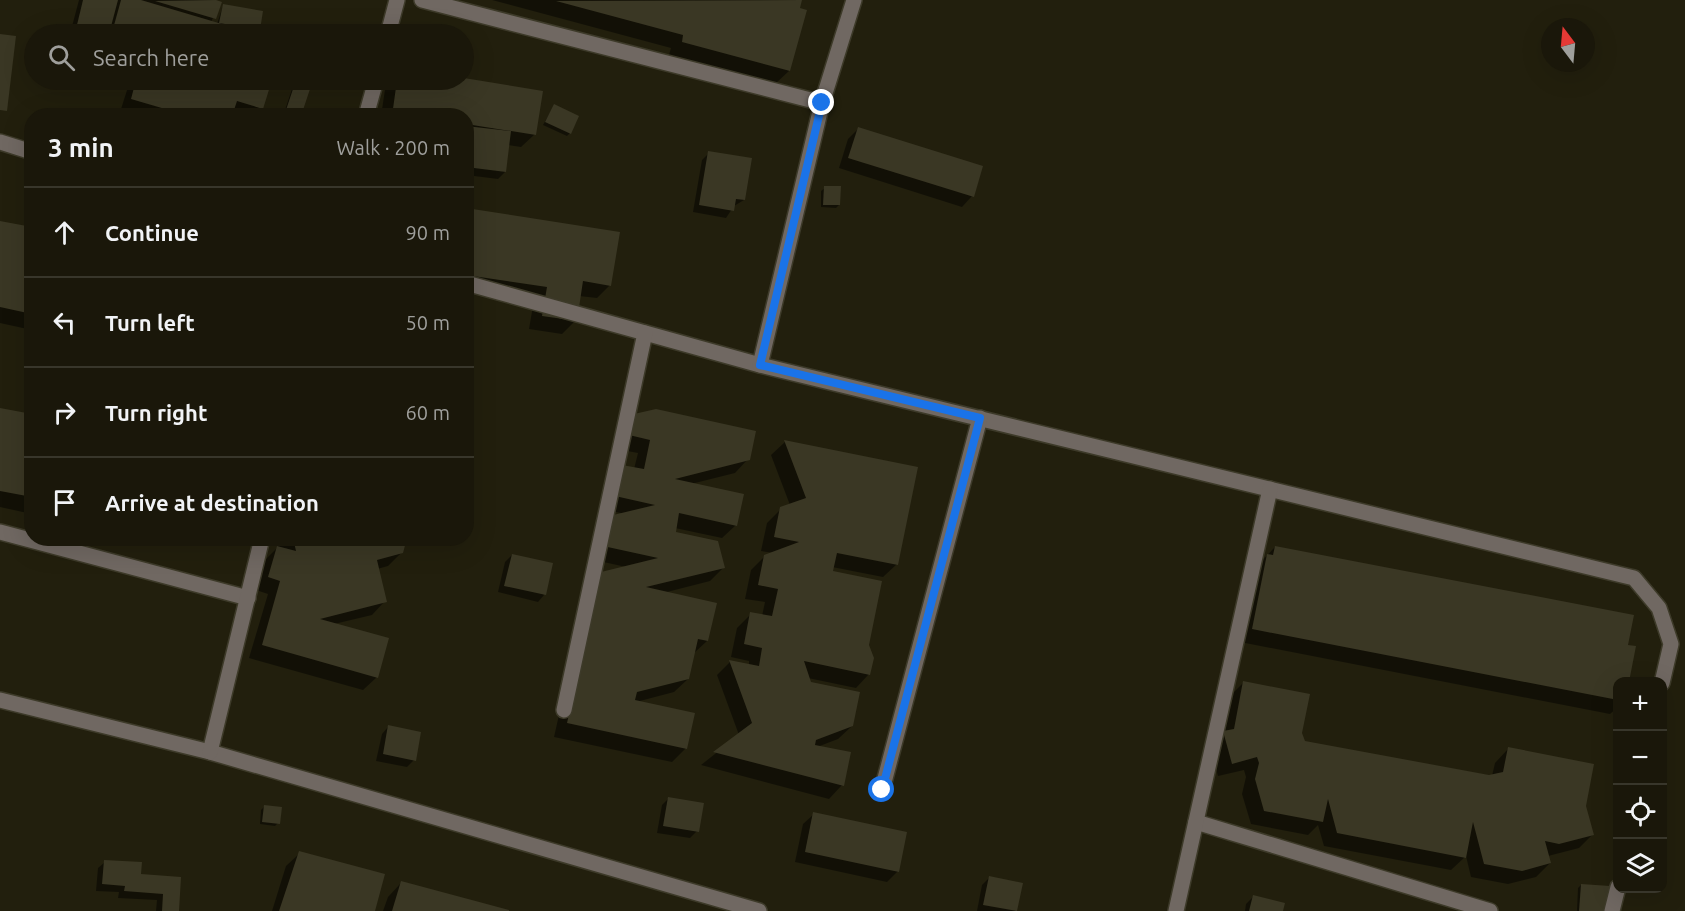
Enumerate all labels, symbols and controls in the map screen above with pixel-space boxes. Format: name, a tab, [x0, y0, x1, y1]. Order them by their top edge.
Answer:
north arrow	[1541, 18, 1595, 72]
search box	[24, 24, 474, 90]
icon: search	[45, 41, 78, 74]
text: Search here	[93, 45, 209, 70]
route end	[808, 89, 834, 115]
text: 3 min	[48, 133, 114, 162]
text: Walk · 200 m	[337, 136, 450, 159]
icon: ahead	[48, 216, 81, 249]
text: Continue	[105, 220, 199, 245]
text: 90 m	[406, 221, 450, 244]
icon: left	[48, 306, 81, 339]
text: Turn left	[105, 310, 195, 335]
text: 50 m	[406, 311, 450, 334]
icon: right	[48, 396, 81, 429]
text: Turn right	[105, 400, 207, 425]
text: 60 m	[406, 401, 450, 424]
icon: arrive	[48, 486, 81, 519]
text: Arrive at destination	[105, 490, 319, 515]
map controls	[1613, 677, 1667, 893]
button: +	[1613, 677, 1667, 731]
button: −	[1613, 731, 1667, 785]
route start	[868, 776, 894, 802]
button: locate	[1613, 785, 1667, 839]
button: layers	[1613, 839, 1667, 893]

